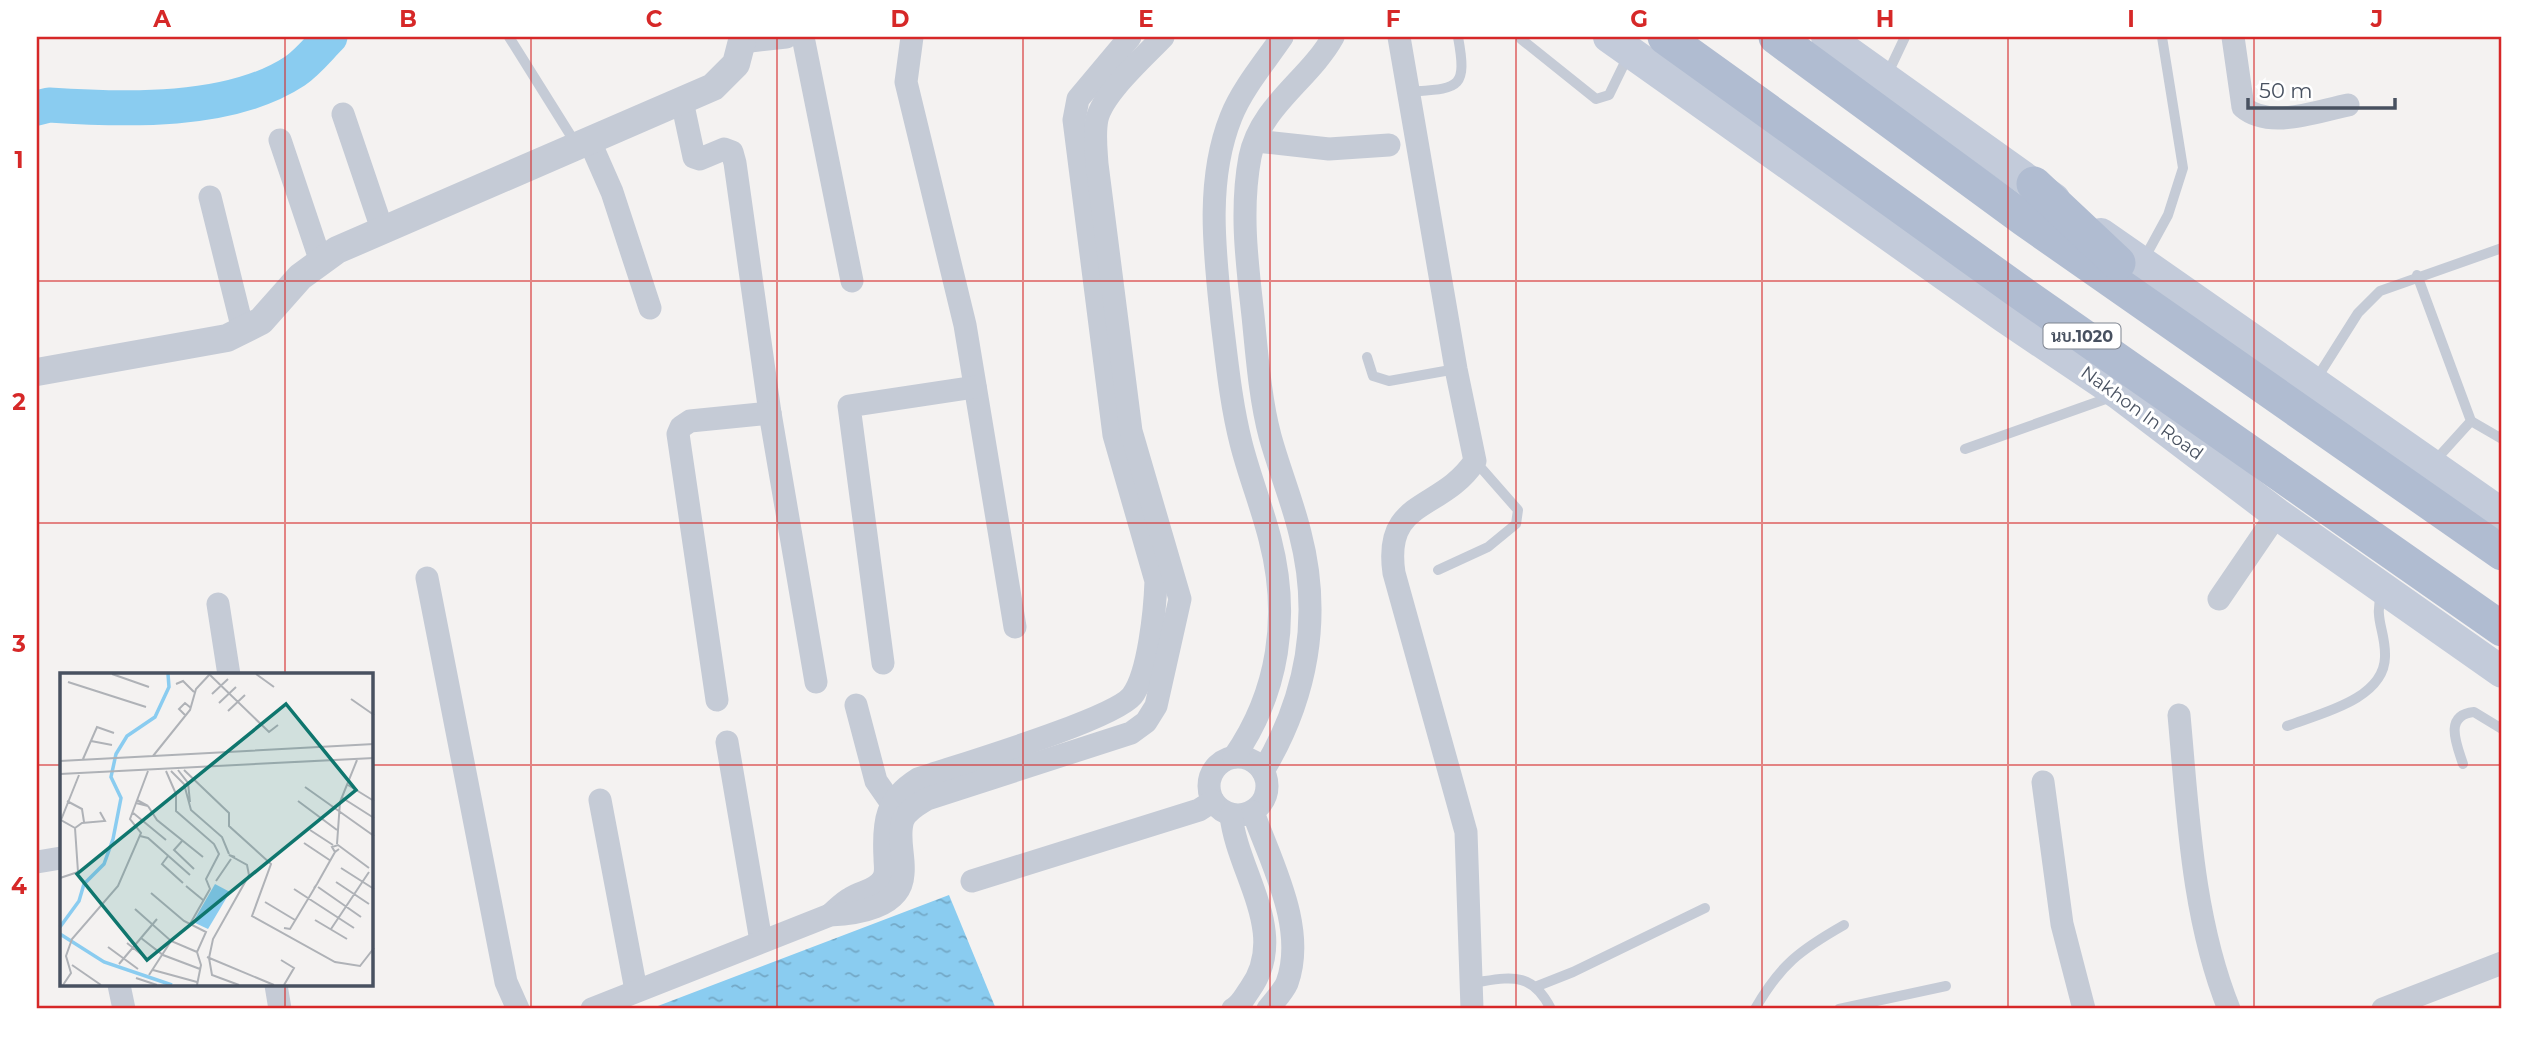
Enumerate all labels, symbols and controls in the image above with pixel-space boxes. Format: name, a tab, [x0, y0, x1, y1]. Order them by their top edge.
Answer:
text: A	[152, 5, 171, 33]
text: B	[399, 5, 417, 33]
text: C	[646, 5, 663, 33]
text: D	[891, 5, 910, 33]
text: E	[1138, 5, 1154, 33]
text: F	[1386, 5, 1401, 33]
text: G	[1630, 5, 1648, 33]
text: H	[1876, 5, 1894, 33]
text: I	[2127, 5, 2135, 33]
text: J	[2370, 5, 2383, 33]
scale bar	[2248, 66, 2396, 110]
text: 50 m	[2259, 78, 2313, 103]
text: 1	[14, 146, 24, 174]
road number: นบ.1020	[2044, 324, 2120, 348]
street label: Nakhon In Road	[2077, 361, 2207, 465]
text: 2	[12, 388, 26, 416]
text: 3	[11, 630, 26, 658]
inset map	[60, 673, 373, 986]
text: 4	[11, 872, 27, 900]

